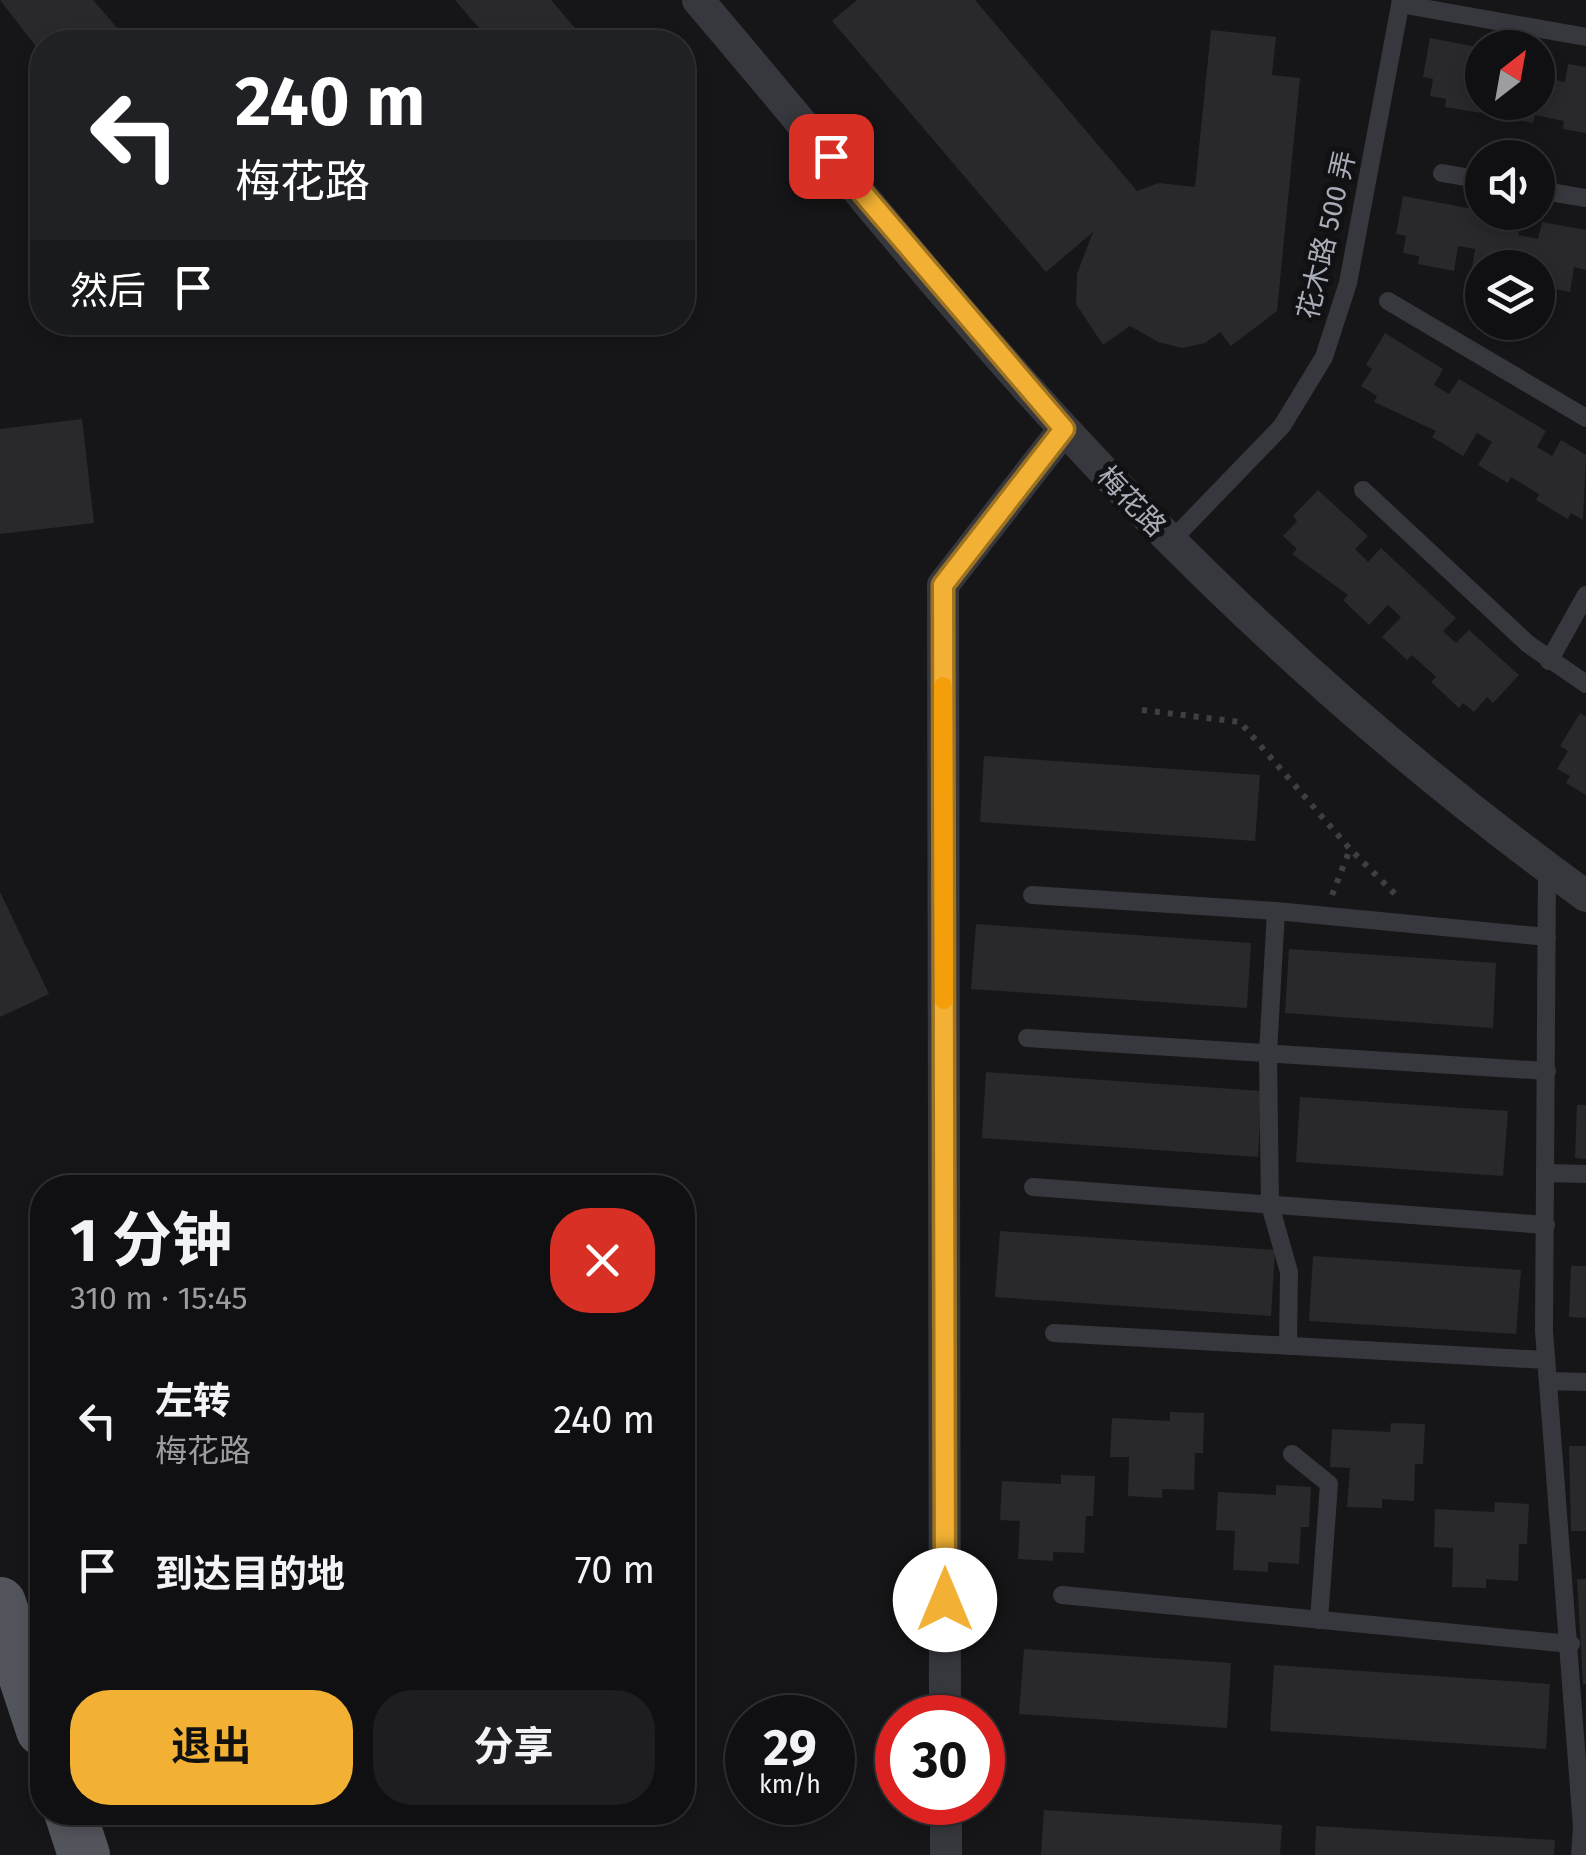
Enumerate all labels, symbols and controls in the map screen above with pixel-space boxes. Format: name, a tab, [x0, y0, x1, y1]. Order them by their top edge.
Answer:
north arrow	[1465, 30, 1555, 120]
map controls	[1465, 30, 1555, 340]
text: 240 m	[235, 60, 425, 144]
icon: left	[70, 70, 200, 200]
pin	[789, 114, 874, 199]
icon: arrive	[804, 129, 859, 184]
button: sound	[1465, 140, 1555, 230]
street label: 花木路 500 弄	[1291, 148, 1362, 323]
text: 梅花路	[235, 155, 370, 209]
button: layers	[1465, 250, 1555, 340]
icon: arrive	[166, 260, 221, 315]
text: 然后	[70, 268, 146, 314]
street label: 梅花路	[1091, 460, 1173, 543]
text: 1 分钟	[70, 1205, 232, 1277]
button: close	[550, 1208, 655, 1313]
text: 310 m · 15:45	[70, 1279, 248, 1317]
text: 左转	[155, 1378, 231, 1424]
icon: left	[70, 1393, 125, 1448]
text: 240 m	[553, 1397, 655, 1443]
text: 梅花路	[155, 1432, 251, 1470]
icon: arrive	[70, 1543, 125, 1598]
text: 70 m	[575, 1547, 655, 1593]
position arrow	[893, 1548, 997, 1652]
text: 到达目的地	[155, 1551, 345, 1597]
button: 退出	[70, 1690, 353, 1805]
button: 分享	[373, 1690, 655, 1805]
speed limit sign: 30	[875, 1695, 1005, 1825]
text: 29	[763, 1718, 817, 1778]
text: km/h	[759, 1770, 821, 1800]

